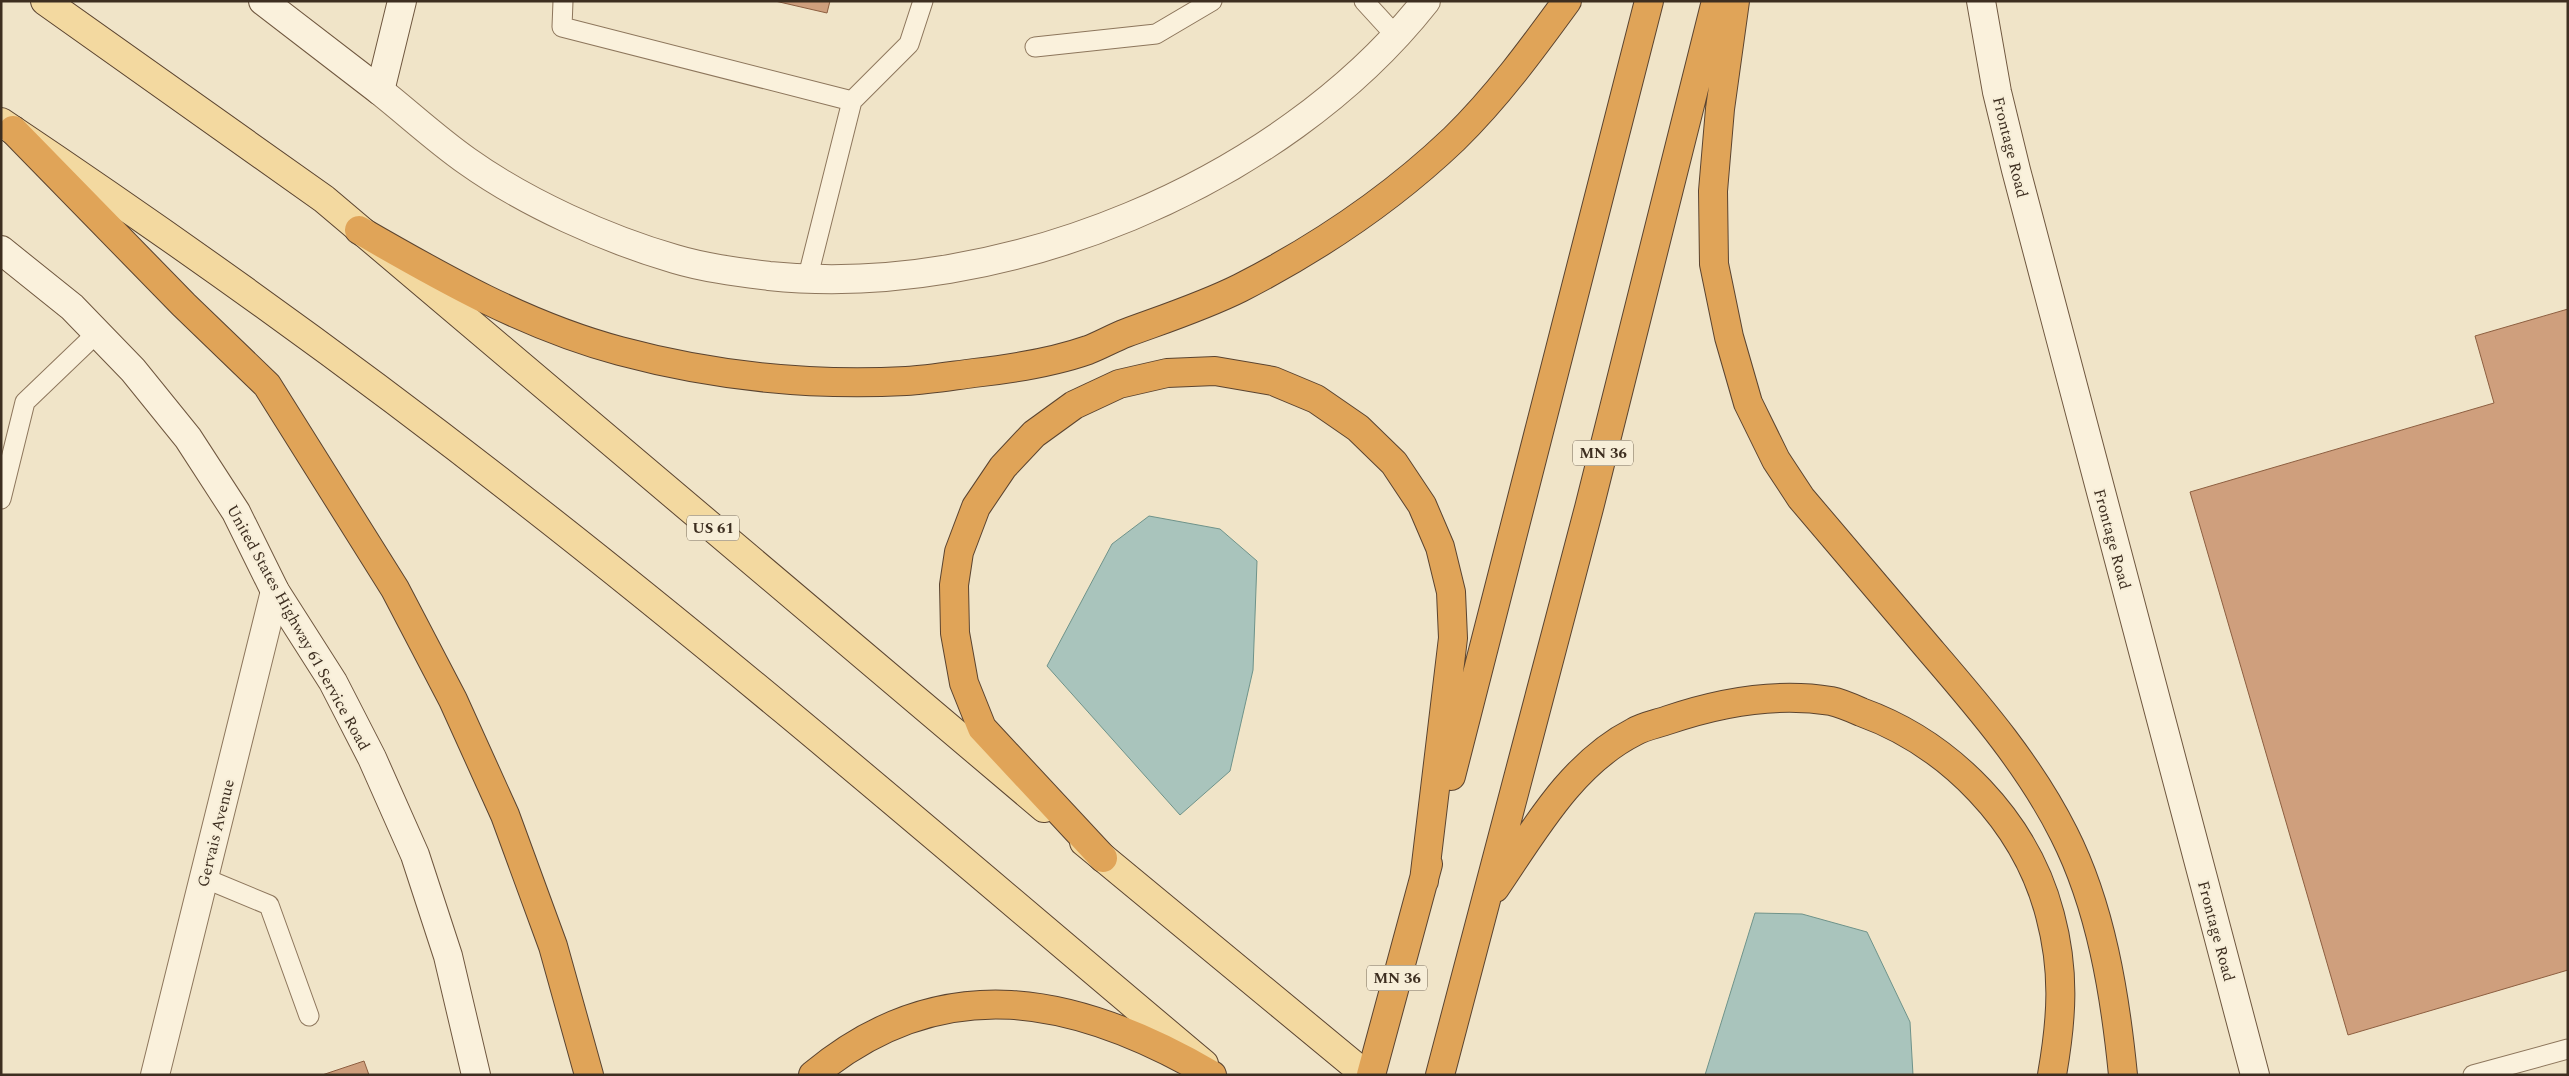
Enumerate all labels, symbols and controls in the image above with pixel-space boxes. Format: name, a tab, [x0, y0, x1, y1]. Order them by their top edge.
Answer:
street label: Frontage Road	[1986, 94, 2034, 200]
road number: MN 36	[1573, 440, 1633, 466]
street label: Frontage Road	[2087, 486, 2137, 592]
street label: United States Highway 61 Service Road	[220, 500, 376, 755]
road number: US 61	[687, 516, 739, 540]
street label: Gervais Avenue	[191, 777, 241, 890]
street label: Frontage Road	[2191, 878, 2241, 984]
road number: MN 36	[1367, 966, 1427, 990]

